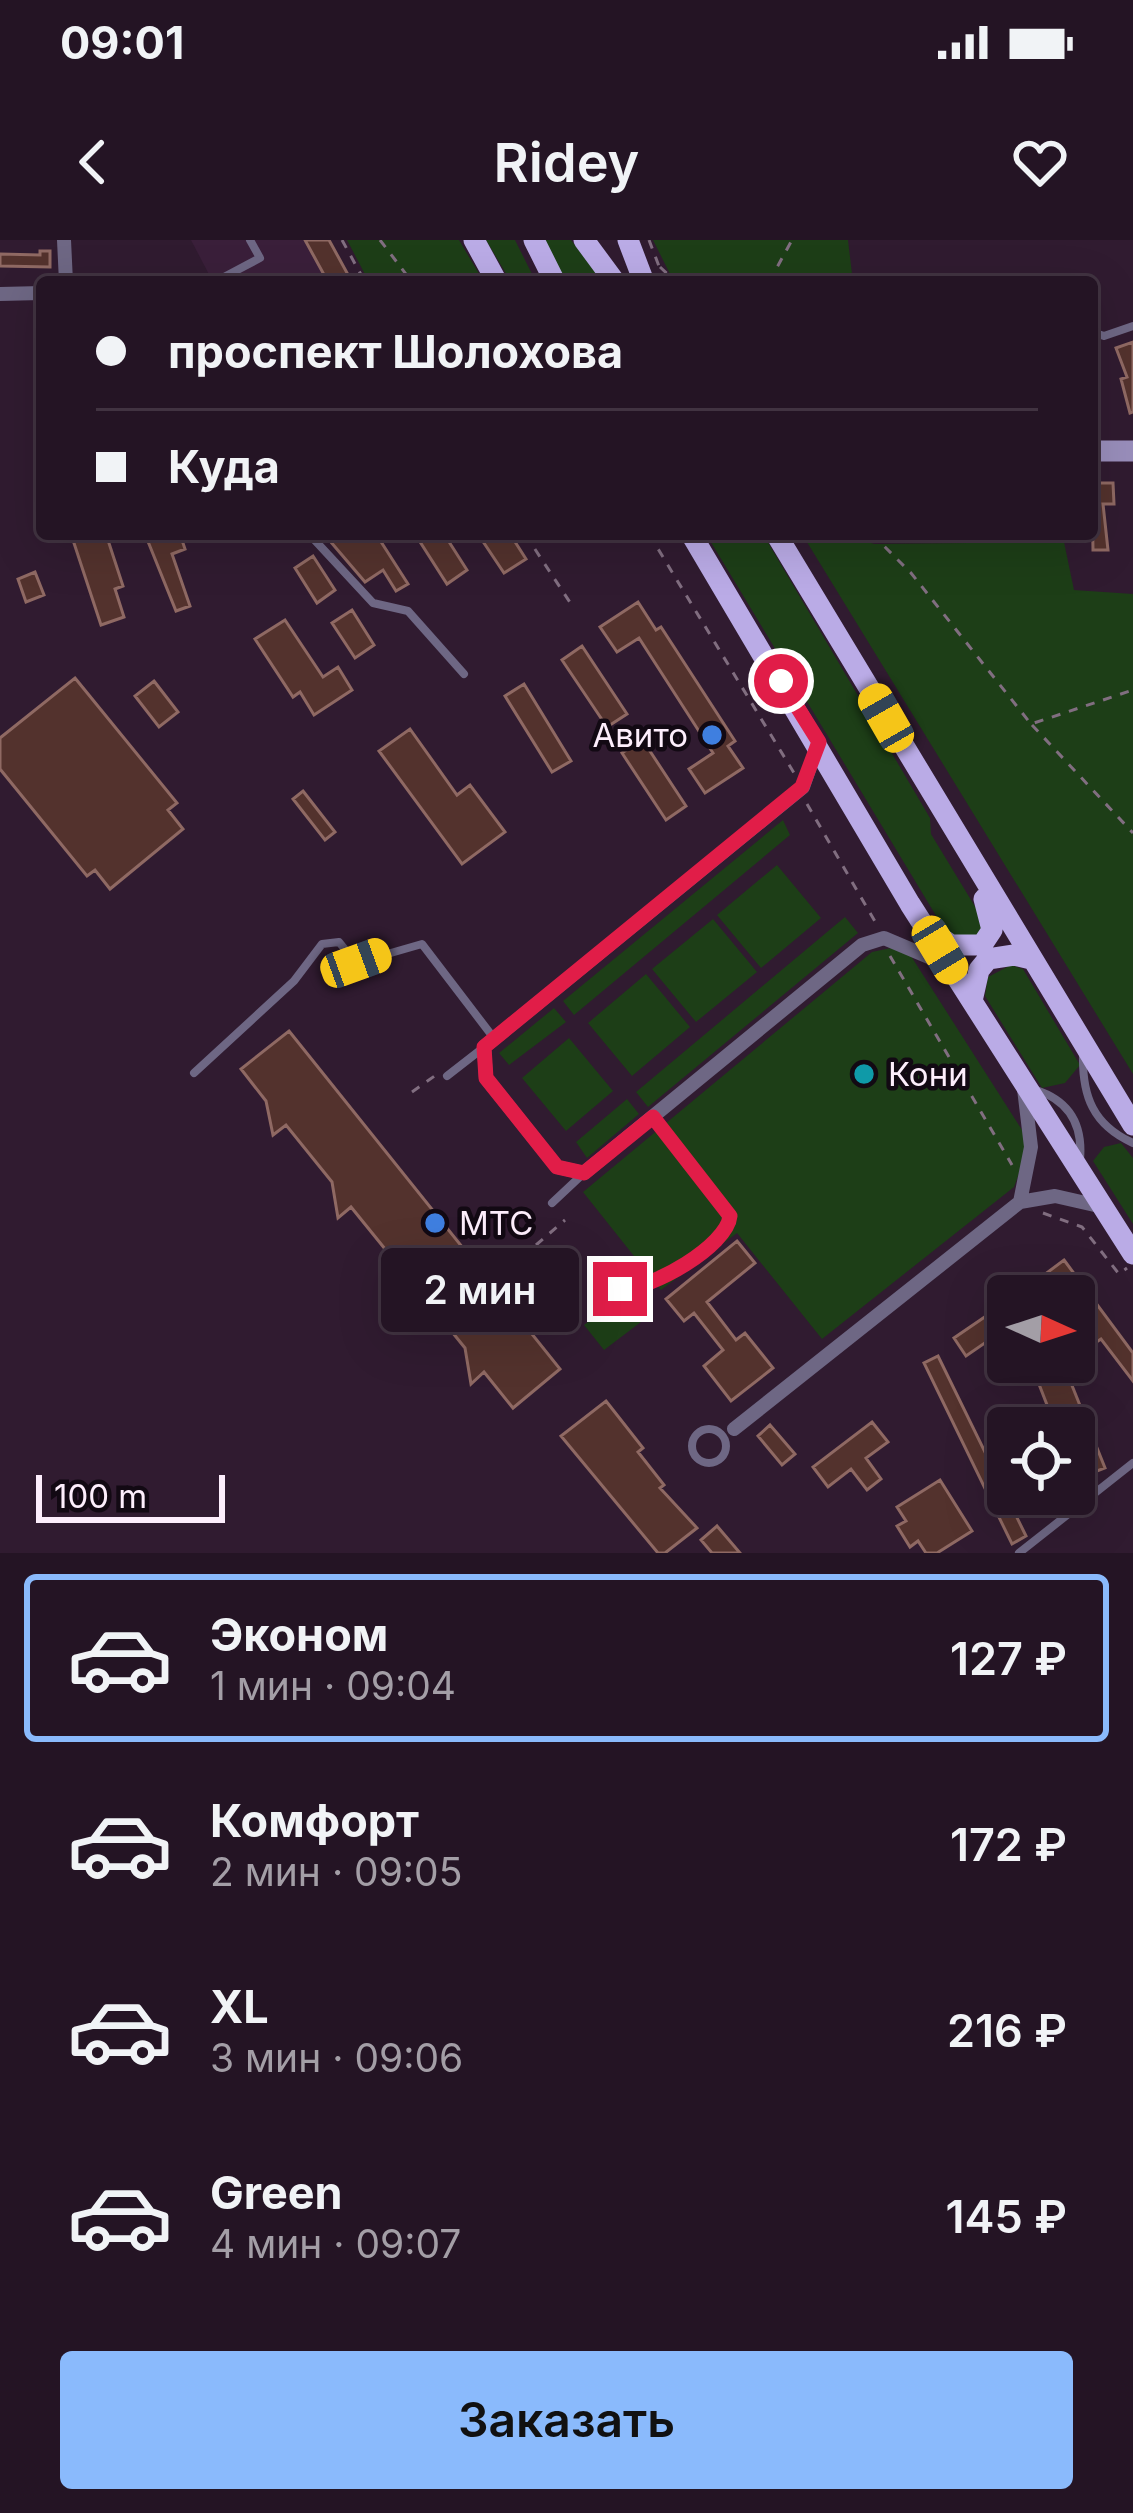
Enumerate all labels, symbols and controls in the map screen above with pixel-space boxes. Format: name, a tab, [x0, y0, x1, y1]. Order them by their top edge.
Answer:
text: 09:01	[60, 15, 184, 70]
icon: back	[60, 129, 126, 195]
icon: heart	[1007, 129, 1073, 195]
text: Ridey	[494, 130, 639, 195]
text: проспект Шолохова	[168, 324, 623, 379]
text: Куда	[168, 439, 280, 494]
route start	[754, 654, 808, 708]
car	[852, 678, 920, 758]
place label: Авито	[592, 715, 688, 755]
marker: Авито	[699, 722, 725, 748]
car	[906, 910, 974, 990]
car	[316, 934, 396, 992]
place label: Кони	[888, 1054, 968, 1094]
marker: Кони	[851, 1061, 877, 1087]
place label: МТС	[459, 1203, 533, 1243]
marker: МТС	[422, 1210, 448, 1236]
callout: 2 мин	[380, 1247, 578, 1331]
route end	[593, 1262, 647, 1316]
text: 2 мин	[423, 1266, 537, 1313]
north arrow	[987, 1275, 1095, 1383]
map controls	[987, 1275, 1095, 1515]
button: locate	[987, 1407, 1095, 1515]
scale bar	[36, 1469, 225, 1522]
text: 100 m	[54, 1476, 147, 1516]
icon: car	[66, 1604, 174, 1712]
text: Эконом	[210, 1607, 388, 1662]
text: 127 ₽	[950, 1631, 1067, 1686]
text: 1 мин · 09:04	[210, 1662, 456, 1709]
icon: car	[66, 1790, 174, 1898]
text: Комфорт	[210, 1793, 419, 1848]
text: 172 ₽	[950, 1817, 1067, 1872]
text: 2 мин · 09:05	[210, 1848, 462, 1895]
icon: car	[66, 1976, 174, 2084]
text: XL	[210, 1979, 269, 2034]
text: 216 ₽	[947, 2003, 1067, 2058]
text: 3 мин · 09:06	[210, 2034, 463, 2081]
icon: car	[66, 2162, 174, 2270]
text: Green	[210, 2165, 343, 2220]
text: 145 ₽	[946, 2189, 1067, 2244]
text: 4 мин · 09:07	[210, 2220, 461, 2267]
button: Заказать	[60, 2351, 1073, 2489]

